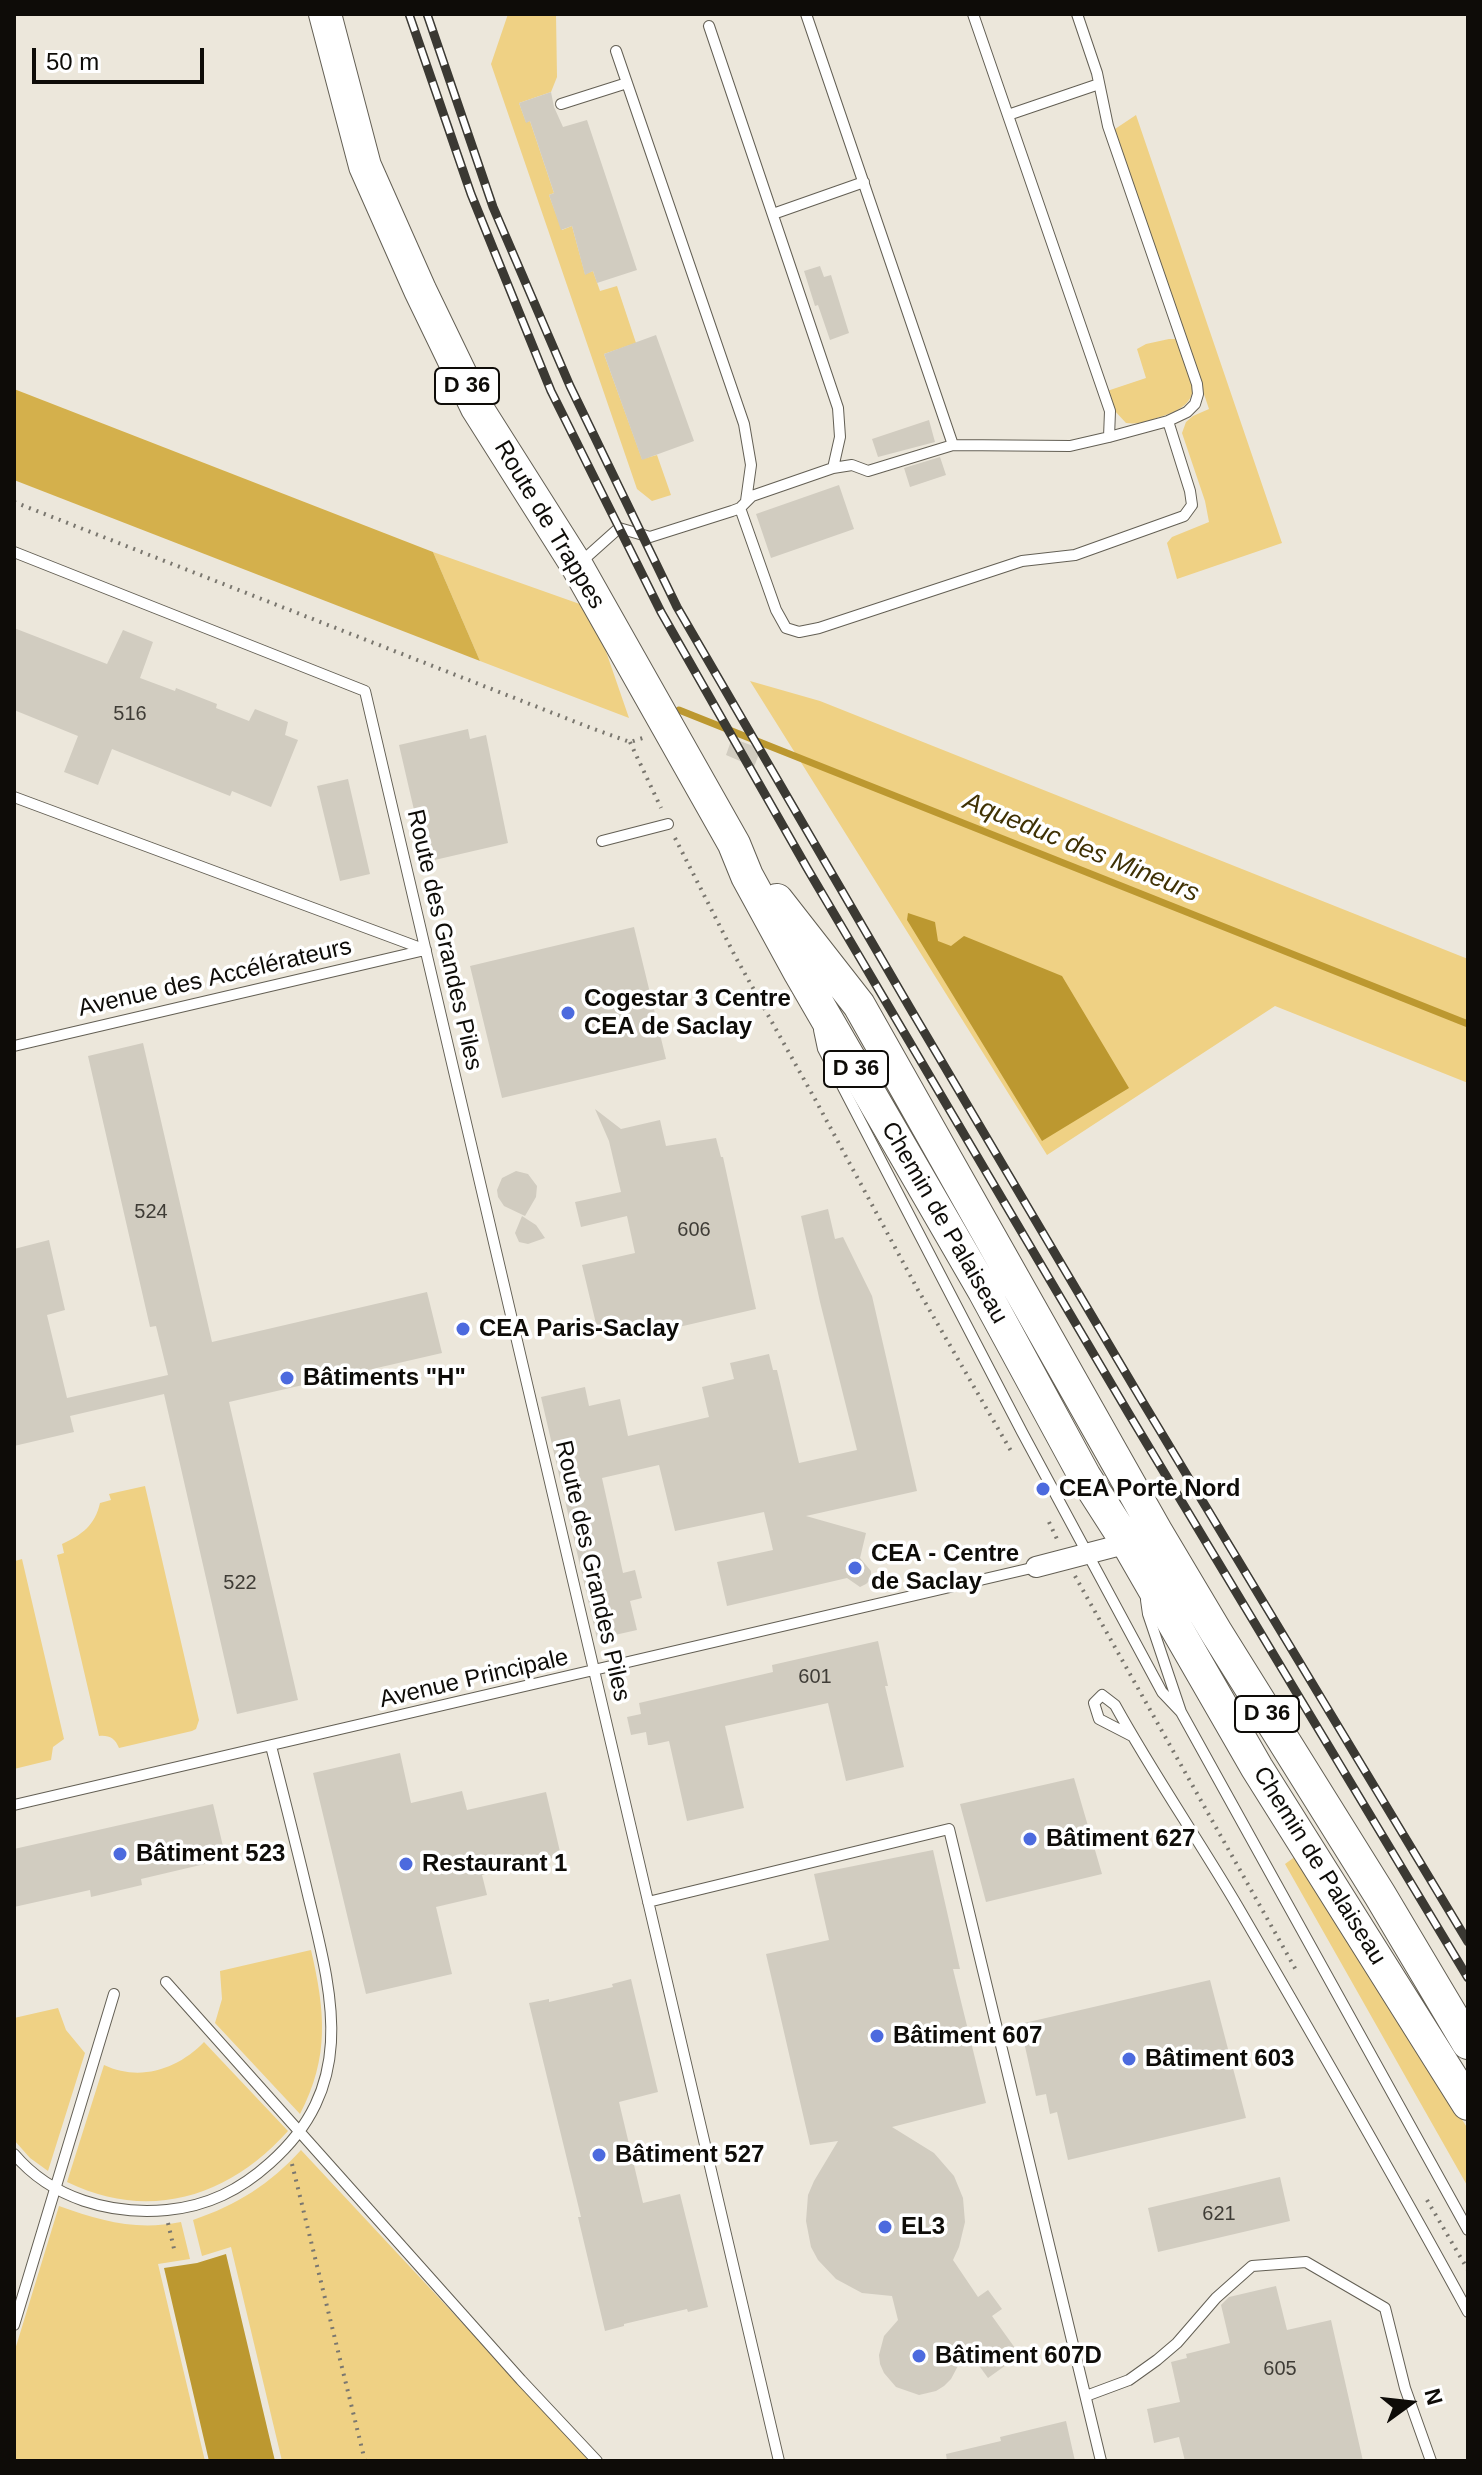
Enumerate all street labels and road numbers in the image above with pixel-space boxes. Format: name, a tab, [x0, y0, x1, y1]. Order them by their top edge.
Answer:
road number: D 36	[435, 368, 499, 404]
street label: Route de Trappes	[487, 436, 611, 614]
street label: Route des Grandes Piles	[400, 807, 488, 1073]
street label: Avenue des Accélérateurs	[75, 933, 355, 1023]
road number: D 36	[824, 1051, 888, 1087]
street label: Chemin de Palaiseau	[874, 1117, 1014, 1329]
street label: Route des Grandes Piles	[548, 1438, 636, 1704]
street label: Avenue Principale	[377, 1643, 571, 1715]
road number: D 36	[1235, 1696, 1299, 1732]
street label: Chemin de Palaiseau	[1246, 1762, 1392, 1970]

